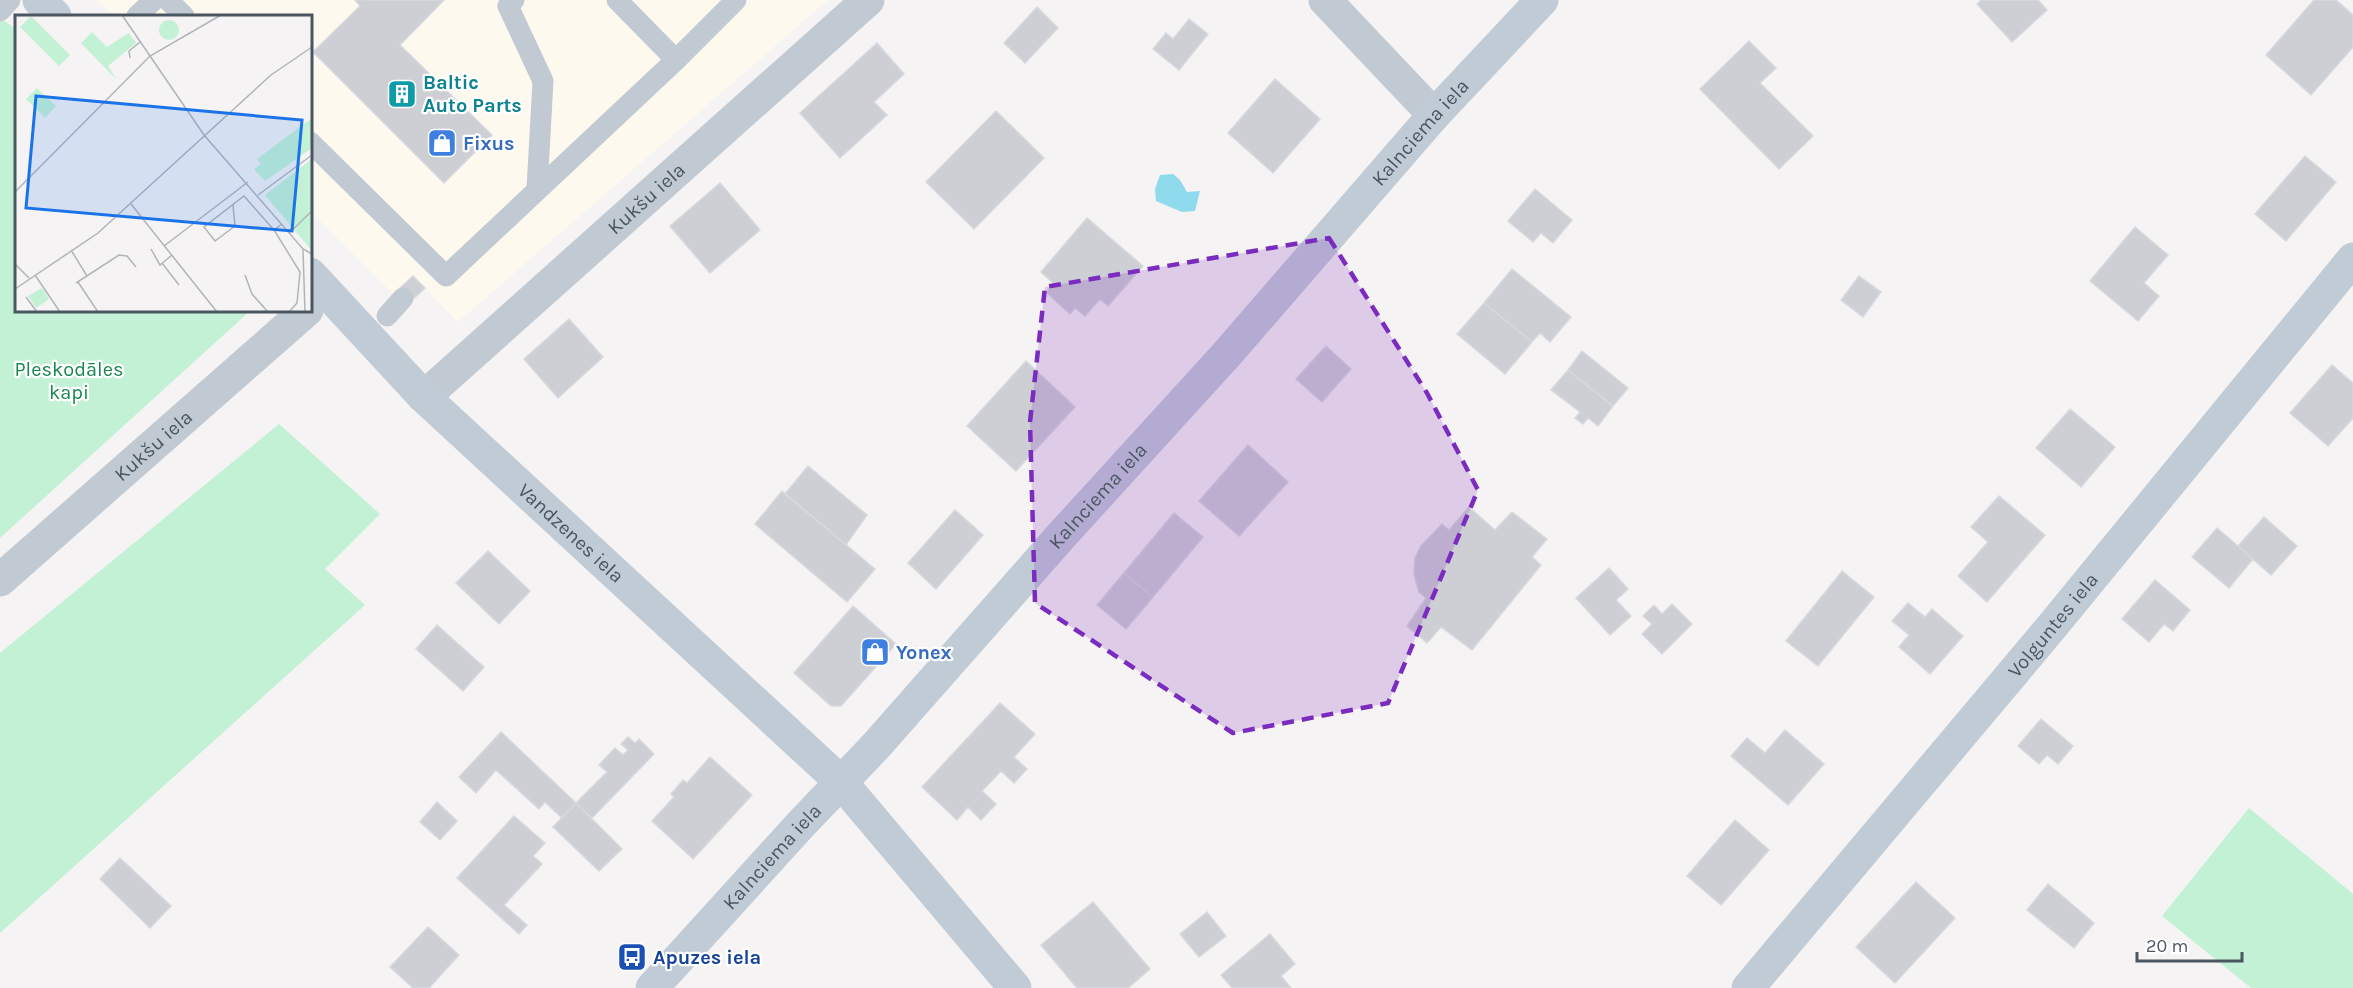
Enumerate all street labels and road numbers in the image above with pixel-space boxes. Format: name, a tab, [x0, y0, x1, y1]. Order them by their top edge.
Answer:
street label: Kalnciema iela	[1367, 74, 1474, 191]
street label: Kukšu iela	[603, 158, 690, 239]
street label: Kukšu iela	[110, 405, 197, 486]
street label: Kalnciema iela	[1044, 439, 1152, 554]
street label: Vandzenes iela	[513, 479, 629, 588]
street label: Volguntes iela	[2003, 568, 2103, 682]
street label: Kalnciema iela	[718, 799, 826, 914]

